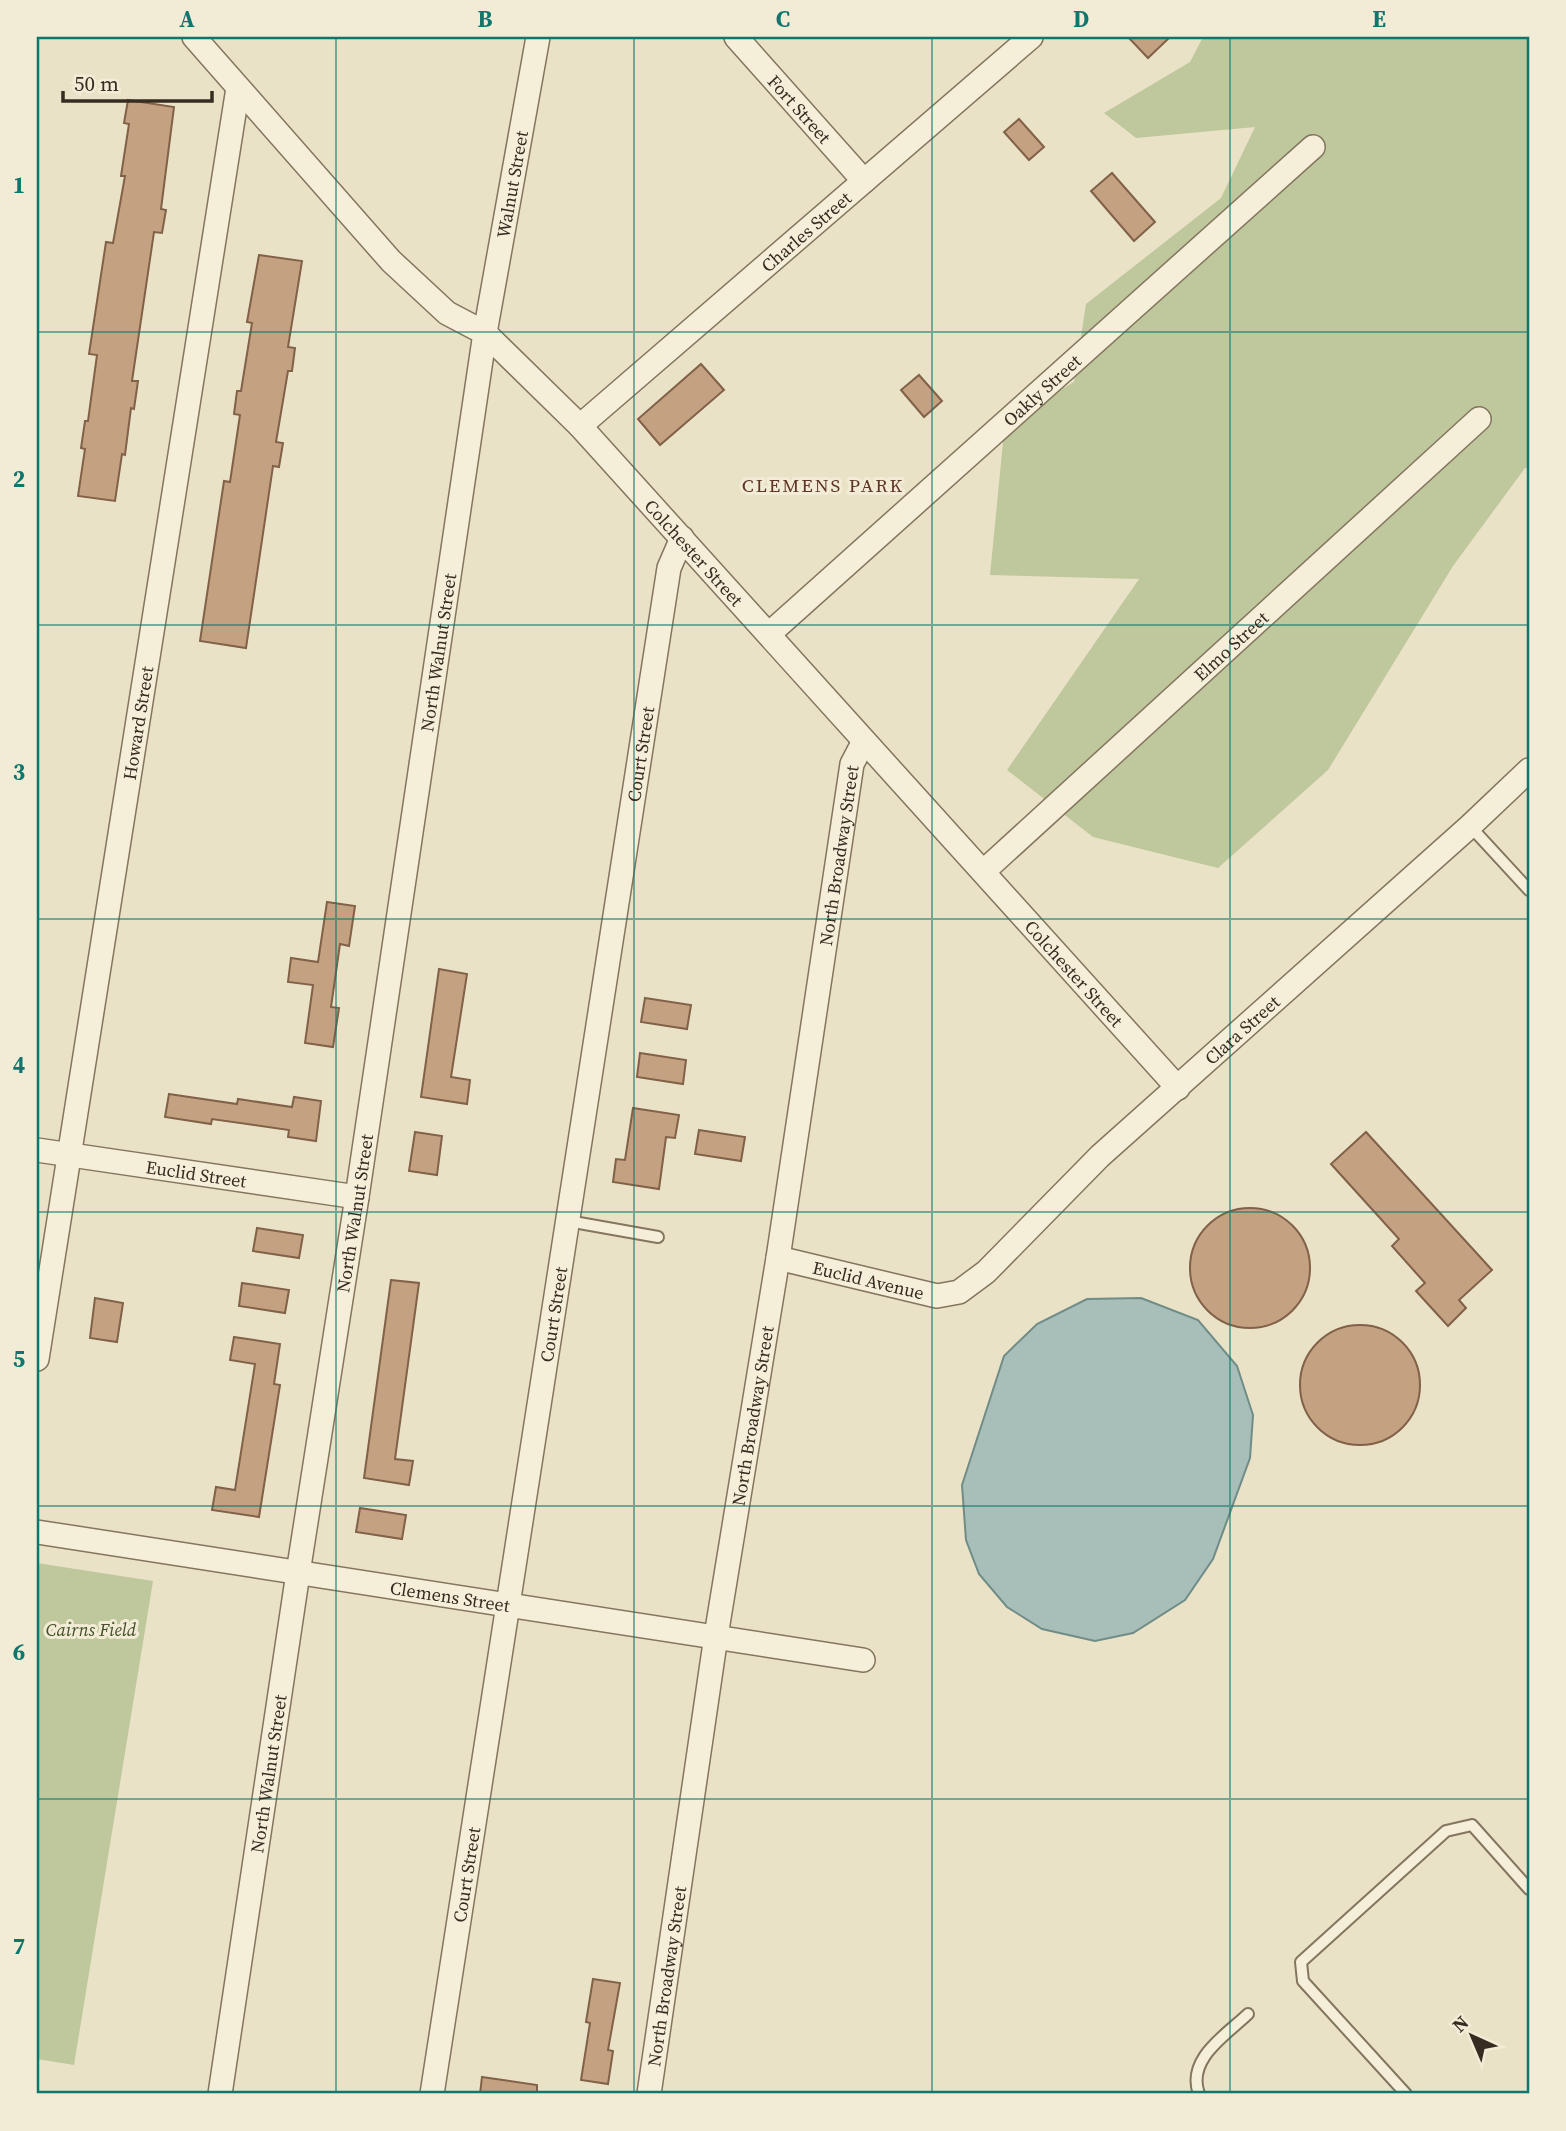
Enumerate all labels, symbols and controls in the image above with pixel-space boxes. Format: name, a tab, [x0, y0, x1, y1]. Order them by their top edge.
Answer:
text: A	[179, 3, 195, 35]
text: B	[478, 3, 493, 35]
text: C	[776, 3, 790, 35]
text: D	[1073, 3, 1089, 35]
text: E	[1372, 3, 1386, 35]
scale bar	[63, 60, 212, 104]
text: 50 m	[74, 69, 119, 98]
street label: Fort Street	[762, 69, 837, 149]
street label: Walnut Street	[490, 128, 534, 240]
text: 1	[13, 169, 25, 201]
street label: Charles Street	[755, 185, 856, 277]
street label: Oakly Street	[997, 348, 1086, 432]
text: 2	[13, 463, 25, 495]
district label: CLEMENS PARK	[742, 472, 904, 498]
street label: Colchester Street	[639, 493, 749, 612]
street label: North Walnut Street	[414, 571, 462, 733]
street label: Elmo Street	[1188, 605, 1274, 686]
street label: Howard Street	[116, 664, 159, 782]
street label: Court Street	[620, 704, 660, 803]
text: 3	[13, 756, 25, 788]
street label: North Broadway Street	[812, 763, 864, 947]
street label: Colchester Street	[1019, 914, 1129, 1032]
street label: Clara Street	[1199, 989, 1285, 1070]
text: 4	[13, 1049, 25, 1081]
street label: North Walnut Street	[330, 1132, 379, 1294]
street label: Euclid Street	[144, 1154, 248, 1193]
street label: Euclid Avenue	[810, 1254, 927, 1305]
street label: Court Street	[533, 1265, 573, 1364]
street label: North Broadway Street	[725, 1324, 779, 1508]
text: 5	[13, 1343, 25, 1375]
street label: Clemens Street	[388, 1574, 512, 1618]
park label: Cairns Field	[46, 1617, 137, 1642]
text: 6	[13, 1636, 25, 1668]
street label: North Walnut Street	[244, 1693, 292, 1854]
street label: Court Street	[446, 1825, 486, 1924]
street label: North Broadway Street	[641, 1884, 692, 2068]
text: 7	[13, 1930, 25, 1962]
north arrow	[1436, 2002, 1506, 2072]
text: N	[1446, 2010, 1474, 2038]

